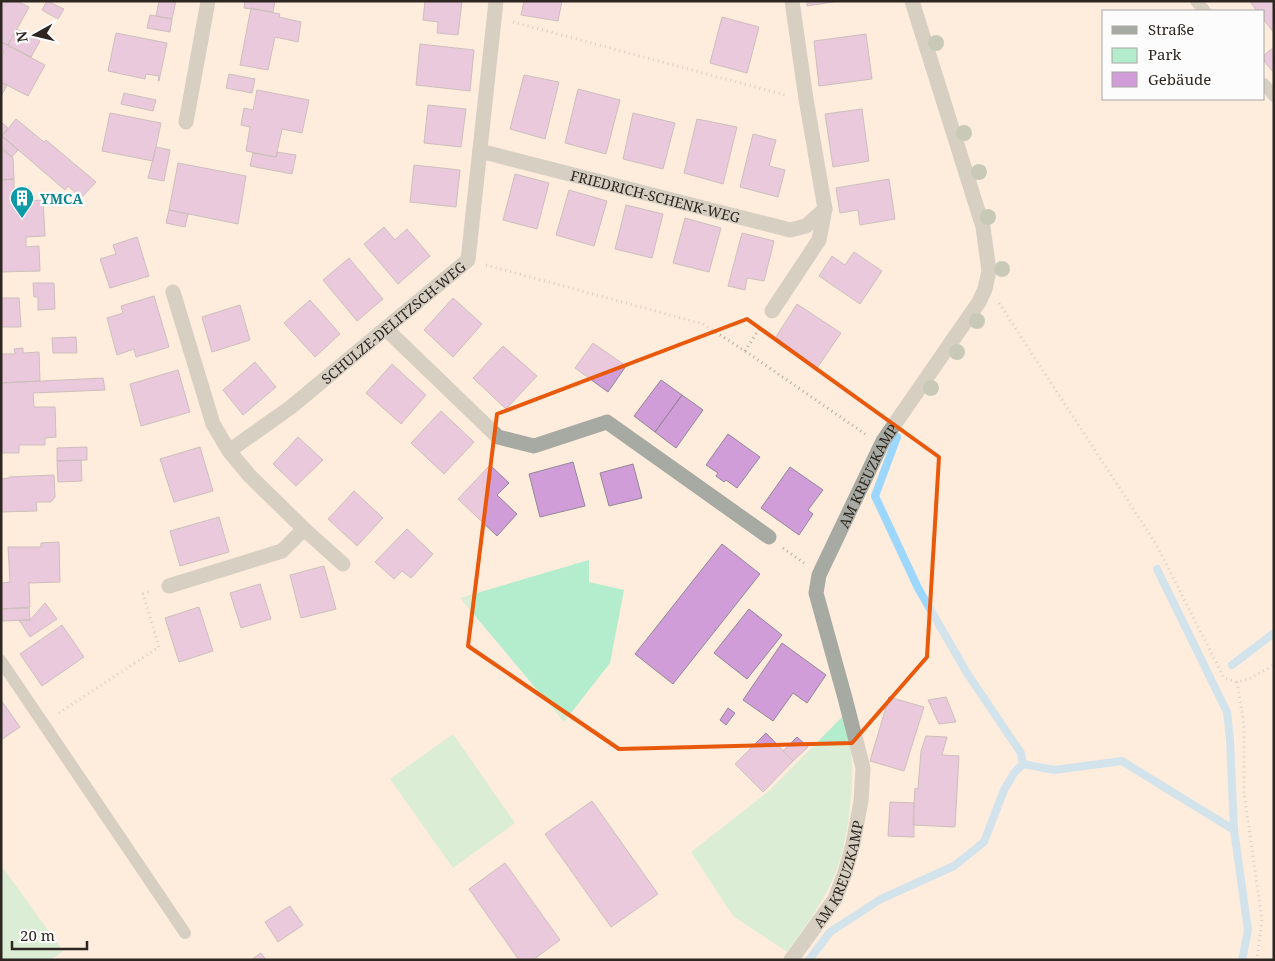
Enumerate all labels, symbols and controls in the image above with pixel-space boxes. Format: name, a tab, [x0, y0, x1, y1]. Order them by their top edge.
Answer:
north arrow	[10, 10, 60, 60]
legend	[1102, 10, 1265, 100]
text: Straße	[1148, 19, 1194, 39]
text: N	[11, 30, 32, 44]
text: Park	[1148, 44, 1182, 64]
text: Gebäude	[1148, 69, 1211, 89]
street label: FRIEDRICH-SCHENK-WEG	[569, 165, 742, 226]
building icon: YMCA	[9, 185, 35, 219]
place label: YMCA	[40, 189, 83, 208]
street label: SCHULZE-DELITZSCH-WEG	[317, 257, 469, 388]
street label: AM KREUZKAMP	[834, 420, 902, 531]
street label: AM KREUZKAMP	[808, 819, 867, 931]
scale bar	[12, 918, 88, 950]
text: 20 m	[20, 925, 55, 945]

